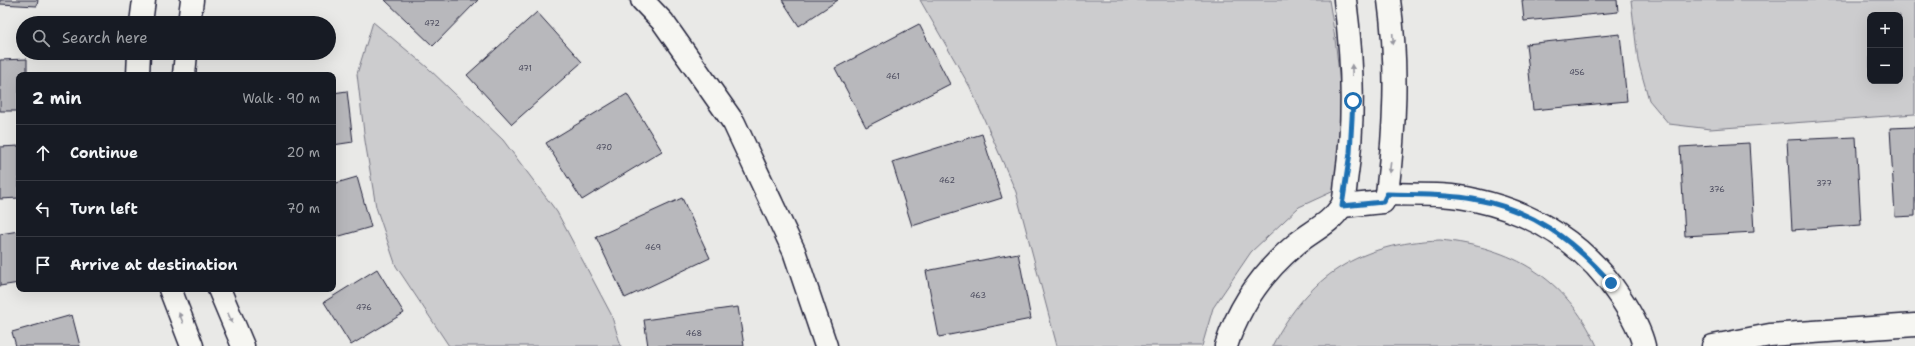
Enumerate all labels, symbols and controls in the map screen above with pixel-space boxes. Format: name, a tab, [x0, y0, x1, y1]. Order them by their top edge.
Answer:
map controls	[1867, 12, 1903, 84]
button: +	[1867, 12, 1903, 48]
search box	[16, 16, 336, 60]
house number: 472	[424, 18, 440, 29]
icon: search	[30, 27, 52, 49]
text: Search here	[62, 28, 148, 48]
one-way arrow	[1390, 33, 1397, 45]
button: −	[1867, 48, 1903, 84]
house number: 471	[518, 63, 532, 74]
one-way arrow	[1349, 63, 1355, 76]
house number: 456	[1569, 67, 1585, 78]
house number: 461	[886, 71, 900, 82]
text: 2 min	[32, 87, 82, 109]
text: Walk · 90 m	[242, 90, 320, 107]
route start	[1344, 92, 1362, 110]
icon: ahead	[32, 142, 54, 164]
house number: 470	[596, 142, 612, 153]
text: Continue	[70, 143, 138, 163]
text: 20 m	[287, 144, 320, 161]
one-way arrow	[1387, 162, 1393, 174]
house number: 462	[939, 175, 955, 186]
house number: 377	[1816, 178, 1832, 189]
house number: 376	[1709, 184, 1725, 195]
icon: left	[32, 198, 54, 220]
text: Turn left	[70, 199, 138, 219]
text: 70 m	[286, 200, 320, 217]
house number: 469	[645, 242, 661, 253]
icon: arrive	[32, 254, 54, 276]
text: Arrive at destination	[70, 255, 238, 275]
route end	[1602, 274, 1620, 292]
house number: 463	[970, 290, 986, 301]
house number: 476	[356, 302, 372, 313]
one-way arrow	[177, 311, 183, 323]
one-way arrow	[227, 312, 233, 323]
house number: 468	[686, 328, 702, 339]

